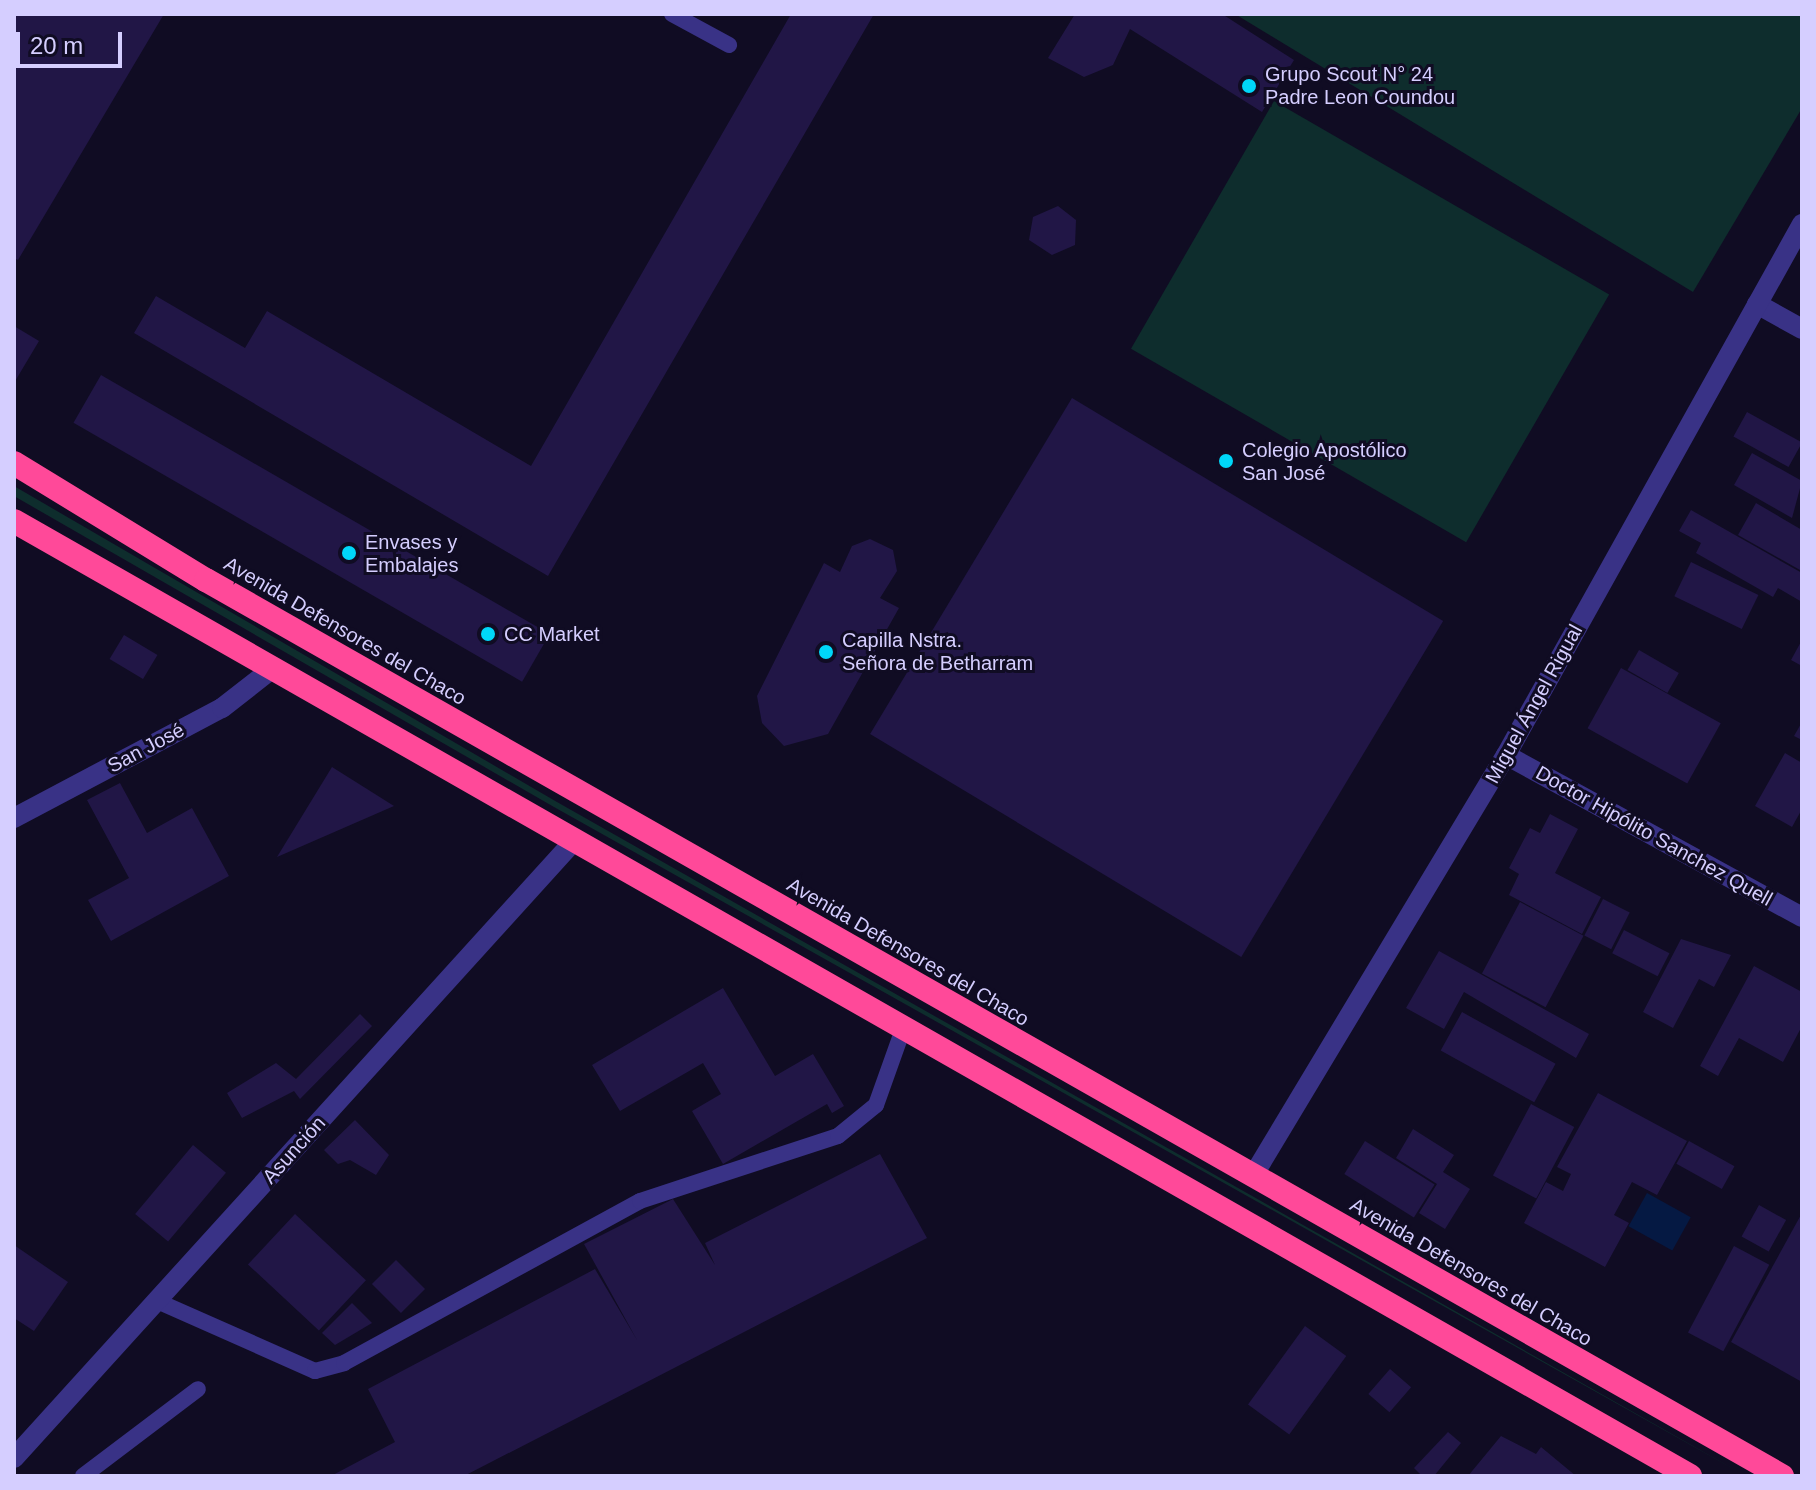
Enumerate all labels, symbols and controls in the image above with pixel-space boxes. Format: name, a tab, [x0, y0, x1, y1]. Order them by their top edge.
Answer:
scale bar	[20, 16, 126, 66]
text: 20 m	[30, 32, 83, 59]
place label: Grupo Scout N° 24 Padre Leon Coundou	[1265, 62, 1455, 109]
marker: Grupo Scout N° 24 Padre Leon Coundou	[1240, 77, 1258, 95]
place label: Colegio Apostólico San José	[1242, 438, 1408, 485]
marker: Colegio Apostólico San José	[1217, 452, 1235, 470]
place label: Envases y Embalajes	[365, 530, 458, 577]
marker: Envases y Embalajes	[340, 544, 358, 562]
street label: Avenida Defensores del Chaco	[220, 552, 470, 710]
street label: Miguel Ángel Rigual	[1480, 620, 1588, 788]
place label: CC Market	[504, 622, 600, 646]
marker: CC Market	[479, 625, 497, 643]
place label: Capilla Nstra. Señora de Betharram	[842, 628, 1033, 675]
marker: Capilla Nstra. Señora de Betharram	[817, 643, 835, 661]
street label: San José	[104, 718, 188, 778]
street label: Doctor Hipólito Sanchez Quell	[1532, 761, 1776, 911]
street label: Avenida Defensores del Chaco	[783, 873, 1033, 1031]
street label: Asunción	[258, 1111, 330, 1189]
street label: Avenida Defensores del Chaco	[1346, 1193, 1596, 1351]

